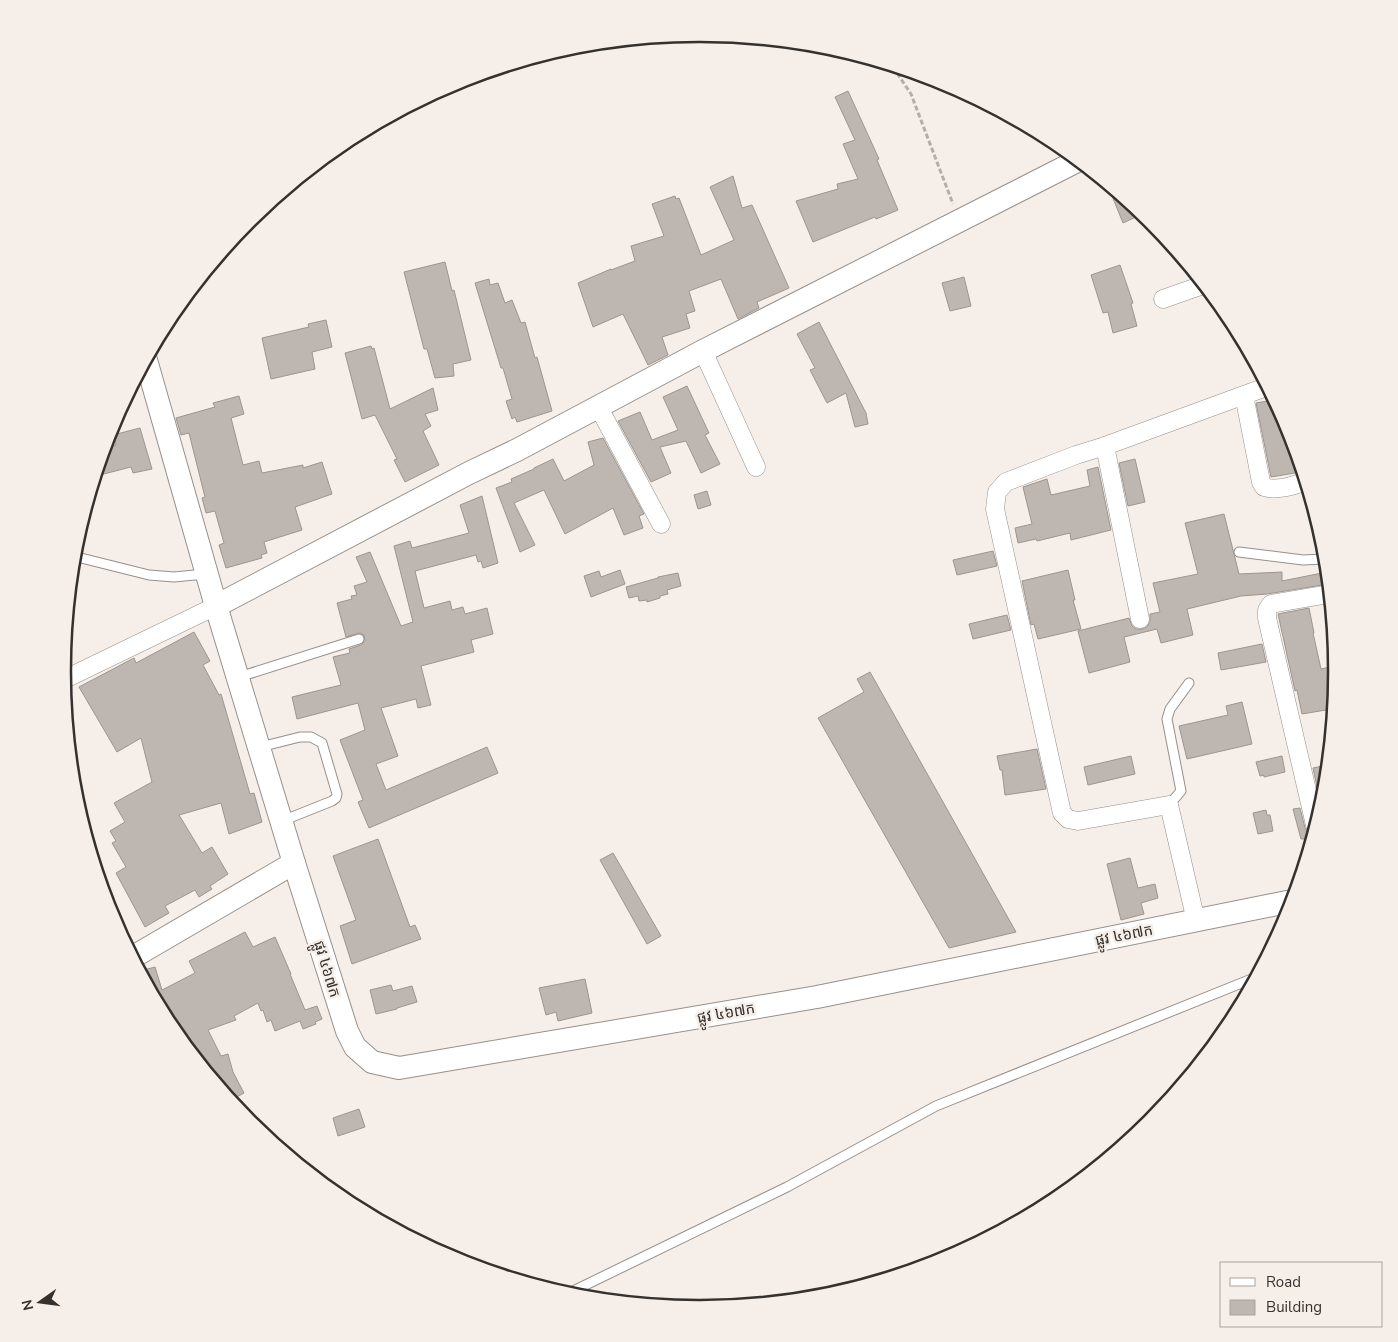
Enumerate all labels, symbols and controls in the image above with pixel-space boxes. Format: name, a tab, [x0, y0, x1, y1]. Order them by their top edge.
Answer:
street label: ផ្លូវ ៤៦៧ក	[1093, 920, 1155, 954]
street label: ផ្លូវ ៤៦៧ក	[306, 938, 345, 1001]
street label: ផ្លូវ ៤៦៧ក	[695, 998, 757, 1031]
legend	[1220, 1262, 1383, 1327]
text: Road	[1266, 1272, 1301, 1292]
north arrow	[15, 1277, 65, 1327]
text: Building	[1266, 1297, 1322, 1317]
text: N	[17, 1298, 38, 1312]

